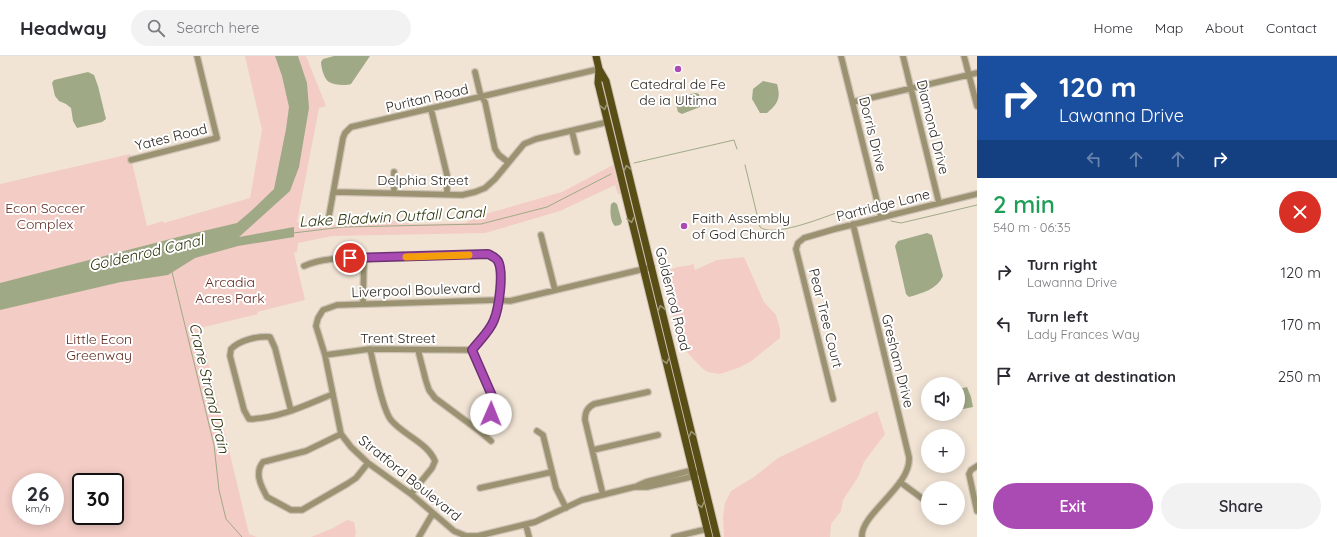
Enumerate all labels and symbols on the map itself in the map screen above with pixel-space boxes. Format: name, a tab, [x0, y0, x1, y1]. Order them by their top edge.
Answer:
marker: Catedral de Fe de ia Ultima	[673, 64, 683, 74]
place label: Catedral de Fe de ia Ultima	[630, 75, 726, 109]
street label: Diamond Drive	[913, 78, 953, 176]
street label: Puritan Road	[384, 80, 470, 116]
street label: Dorris Drive	[855, 95, 891, 173]
one-way arrow	[600, 104, 608, 110]
street label: Yates Road	[133, 119, 209, 155]
one-way arrow	[624, 165, 632, 171]
street label: Delphia Street	[377, 171, 469, 189]
street label: Partridge Lane	[834, 185, 932, 225]
park label: Econ Soccer Complex	[5, 199, 85, 233]
water label: Lake Bladwin Outfall Canal	[298, 202, 487, 231]
place label: Faith Assembly of God Church	[692, 209, 790, 243]
one-way arrow	[627, 217, 635, 223]
marker: Faith Assembly of God Church	[679, 221, 689, 231]
water label: Goldenrod Canal	[87, 230, 206, 275]
pin	[333, 241, 367, 275]
street label: Goldenrod Road	[651, 245, 695, 353]
street label: Pear Tree Court	[805, 266, 847, 370]
park label: Arcadia Acres Park	[195, 273, 265, 307]
street label: Liverpool Boulevard	[351, 279, 481, 301]
one-way arrow	[658, 304, 666, 311]
street label: Gresham Drive	[878, 312, 918, 410]
water label: Crane Strand Drain	[185, 321, 234, 455]
street label: Trent Street	[360, 329, 436, 347]
park label: Little Econ Greenway	[66, 330, 132, 364]
one-way arrow	[661, 358, 670, 365]
position arrow	[470, 393, 512, 435]
street label: Stratford Boulevard	[355, 431, 465, 525]
one-way arrow	[689, 431, 697, 437]
speed limit sign: 30	[72, 473, 124, 525]
one-way arrow	[697, 502, 705, 509]

